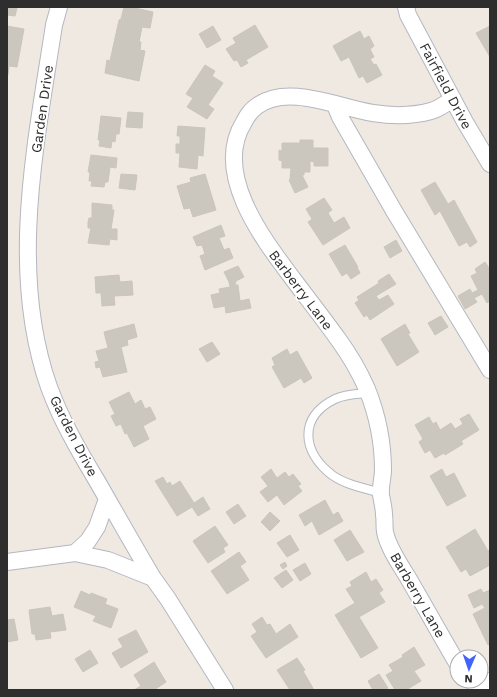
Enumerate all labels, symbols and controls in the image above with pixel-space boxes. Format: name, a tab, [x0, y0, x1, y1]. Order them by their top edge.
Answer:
street label: Fairfield Drive	[417, 40, 475, 132]
street label: Garden Drive	[28, 64, 56, 154]
street label: Barberry Lane	[266, 247, 336, 333]
street label: Garden Drive	[47, 393, 101, 479]
street label: Barberry Lane	[387, 550, 449, 640]
north arrow	[449, 649, 489, 689]
text: N	[464, 672, 473, 685]

